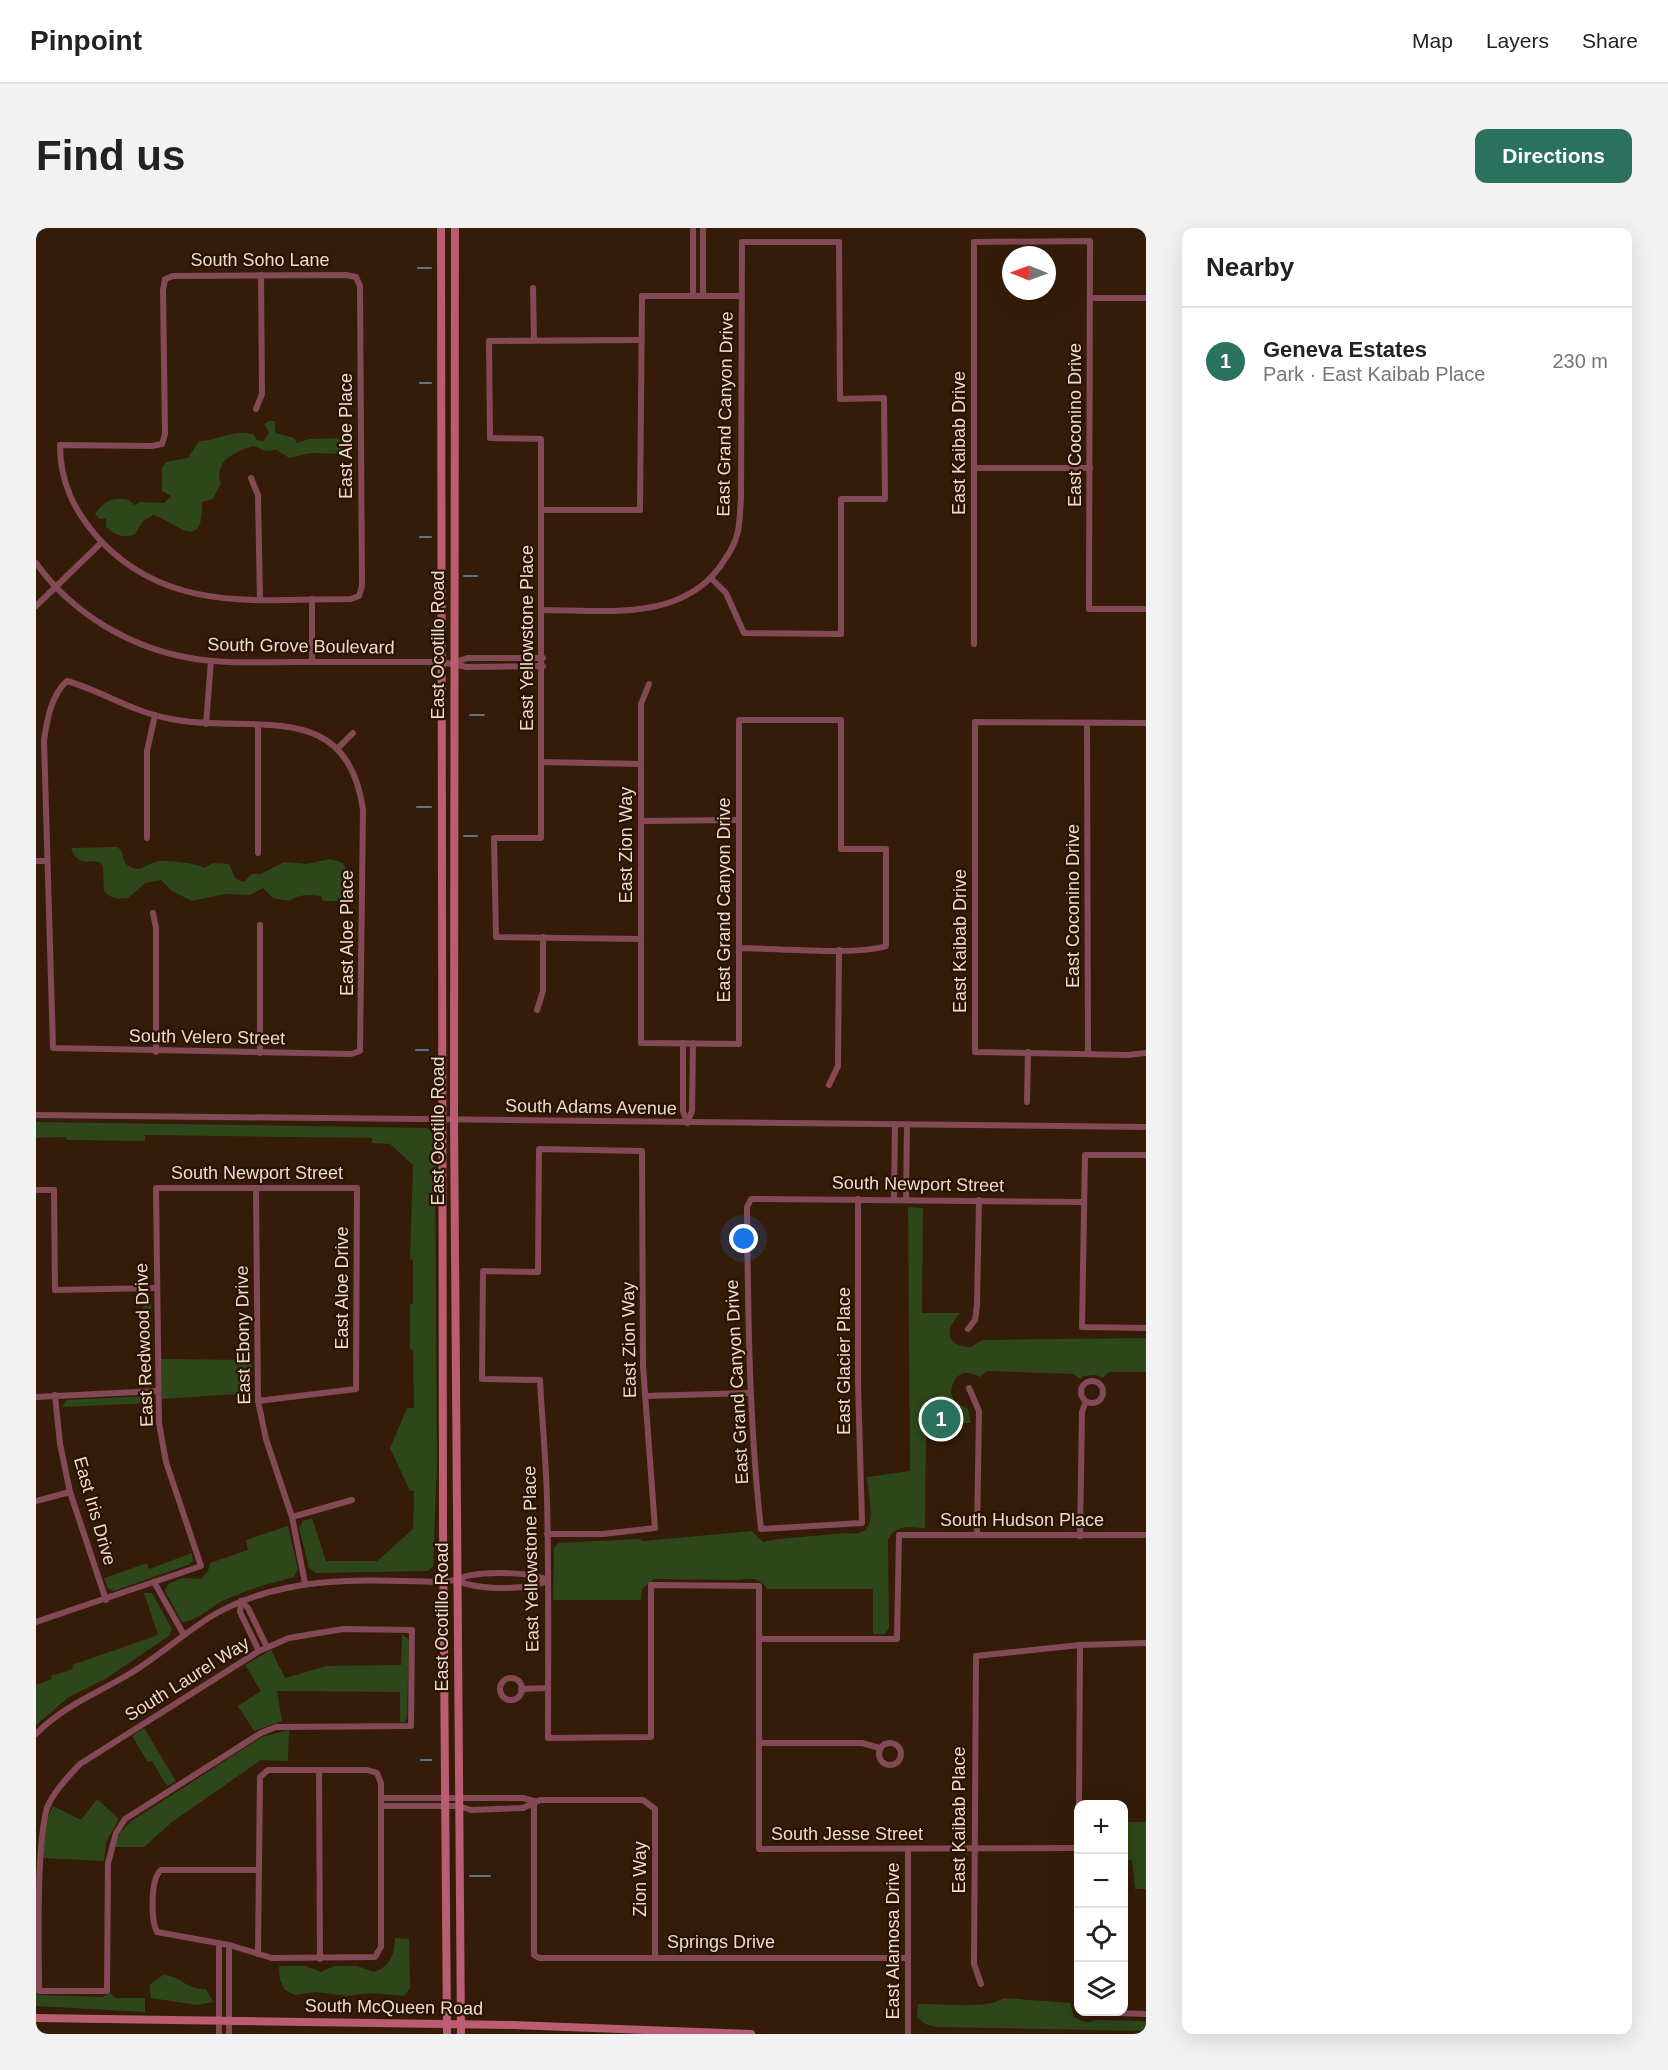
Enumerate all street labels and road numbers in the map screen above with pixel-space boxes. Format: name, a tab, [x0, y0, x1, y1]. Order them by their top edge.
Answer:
street label: South Soho Lane	[190, 250, 330, 270]
street label: East Grand Canyon Drive	[713, 311, 737, 517]
street label: East Coconino Drive	[1065, 343, 1085, 507]
street label: East Kaibab Drive	[949, 371, 969, 515]
street label: East Aloe Place	[336, 373, 356, 499]
street label: East Yellowstone Place	[517, 545, 537, 731]
street label: East Ocotillo Road	[428, 570, 448, 720]
street label: South Grove Boulevard	[207, 634, 395, 658]
street label: East Zion Way	[616, 787, 636, 903]
street label: East Grand Canyon Drive	[714, 797, 734, 1003]
street label: East Coconino Drive	[1063, 824, 1083, 988]
street label: East Kaibab Drive	[950, 869, 970, 1013]
street label: East Aloe Place	[337, 870, 357, 996]
street label: South Velero Street	[129, 1026, 285, 1048]
street label: East Ocotillo Road	[428, 1056, 448, 1206]
street label: South Adams Avenue	[505, 1096, 677, 1118]
street label: South Newport Street	[171, 1163, 343, 1183]
street label: South Newport Street	[832, 1172, 1004, 1196]
street label: East Aloe Drive	[332, 1226, 352, 1350]
street label: East Redwood Drive	[131, 1263, 157, 1427]
street label: East Ebony Drive	[232, 1265, 254, 1405]
street label: East Grand Canyon Drive	[722, 1279, 752, 1485]
street label: East Zion Way	[618, 1282, 640, 1398]
street label: East Glacier Place	[834, 1287, 854, 1435]
street label: East Iris Drive	[70, 1454, 120, 1568]
street label: East Yellowstone Place	[519, 1466, 543, 1652]
street label: South Hudson Place	[940, 1510, 1104, 1530]
street label: East Ocotillo Road	[432, 1542, 452, 1692]
street label: South Laurel Way	[121, 1633, 253, 1725]
street label: East Kaibab Place	[949, 1746, 969, 1894]
street label: South Jesse Street	[771, 1824, 923, 1844]
street label: Zion Way	[630, 1841, 650, 1917]
street label: East Alamosa Drive	[883, 1862, 903, 2020]
street label: Springs Drive	[667, 1932, 775, 1952]
street label: South McQueen Road	[305, 1995, 483, 2019]

